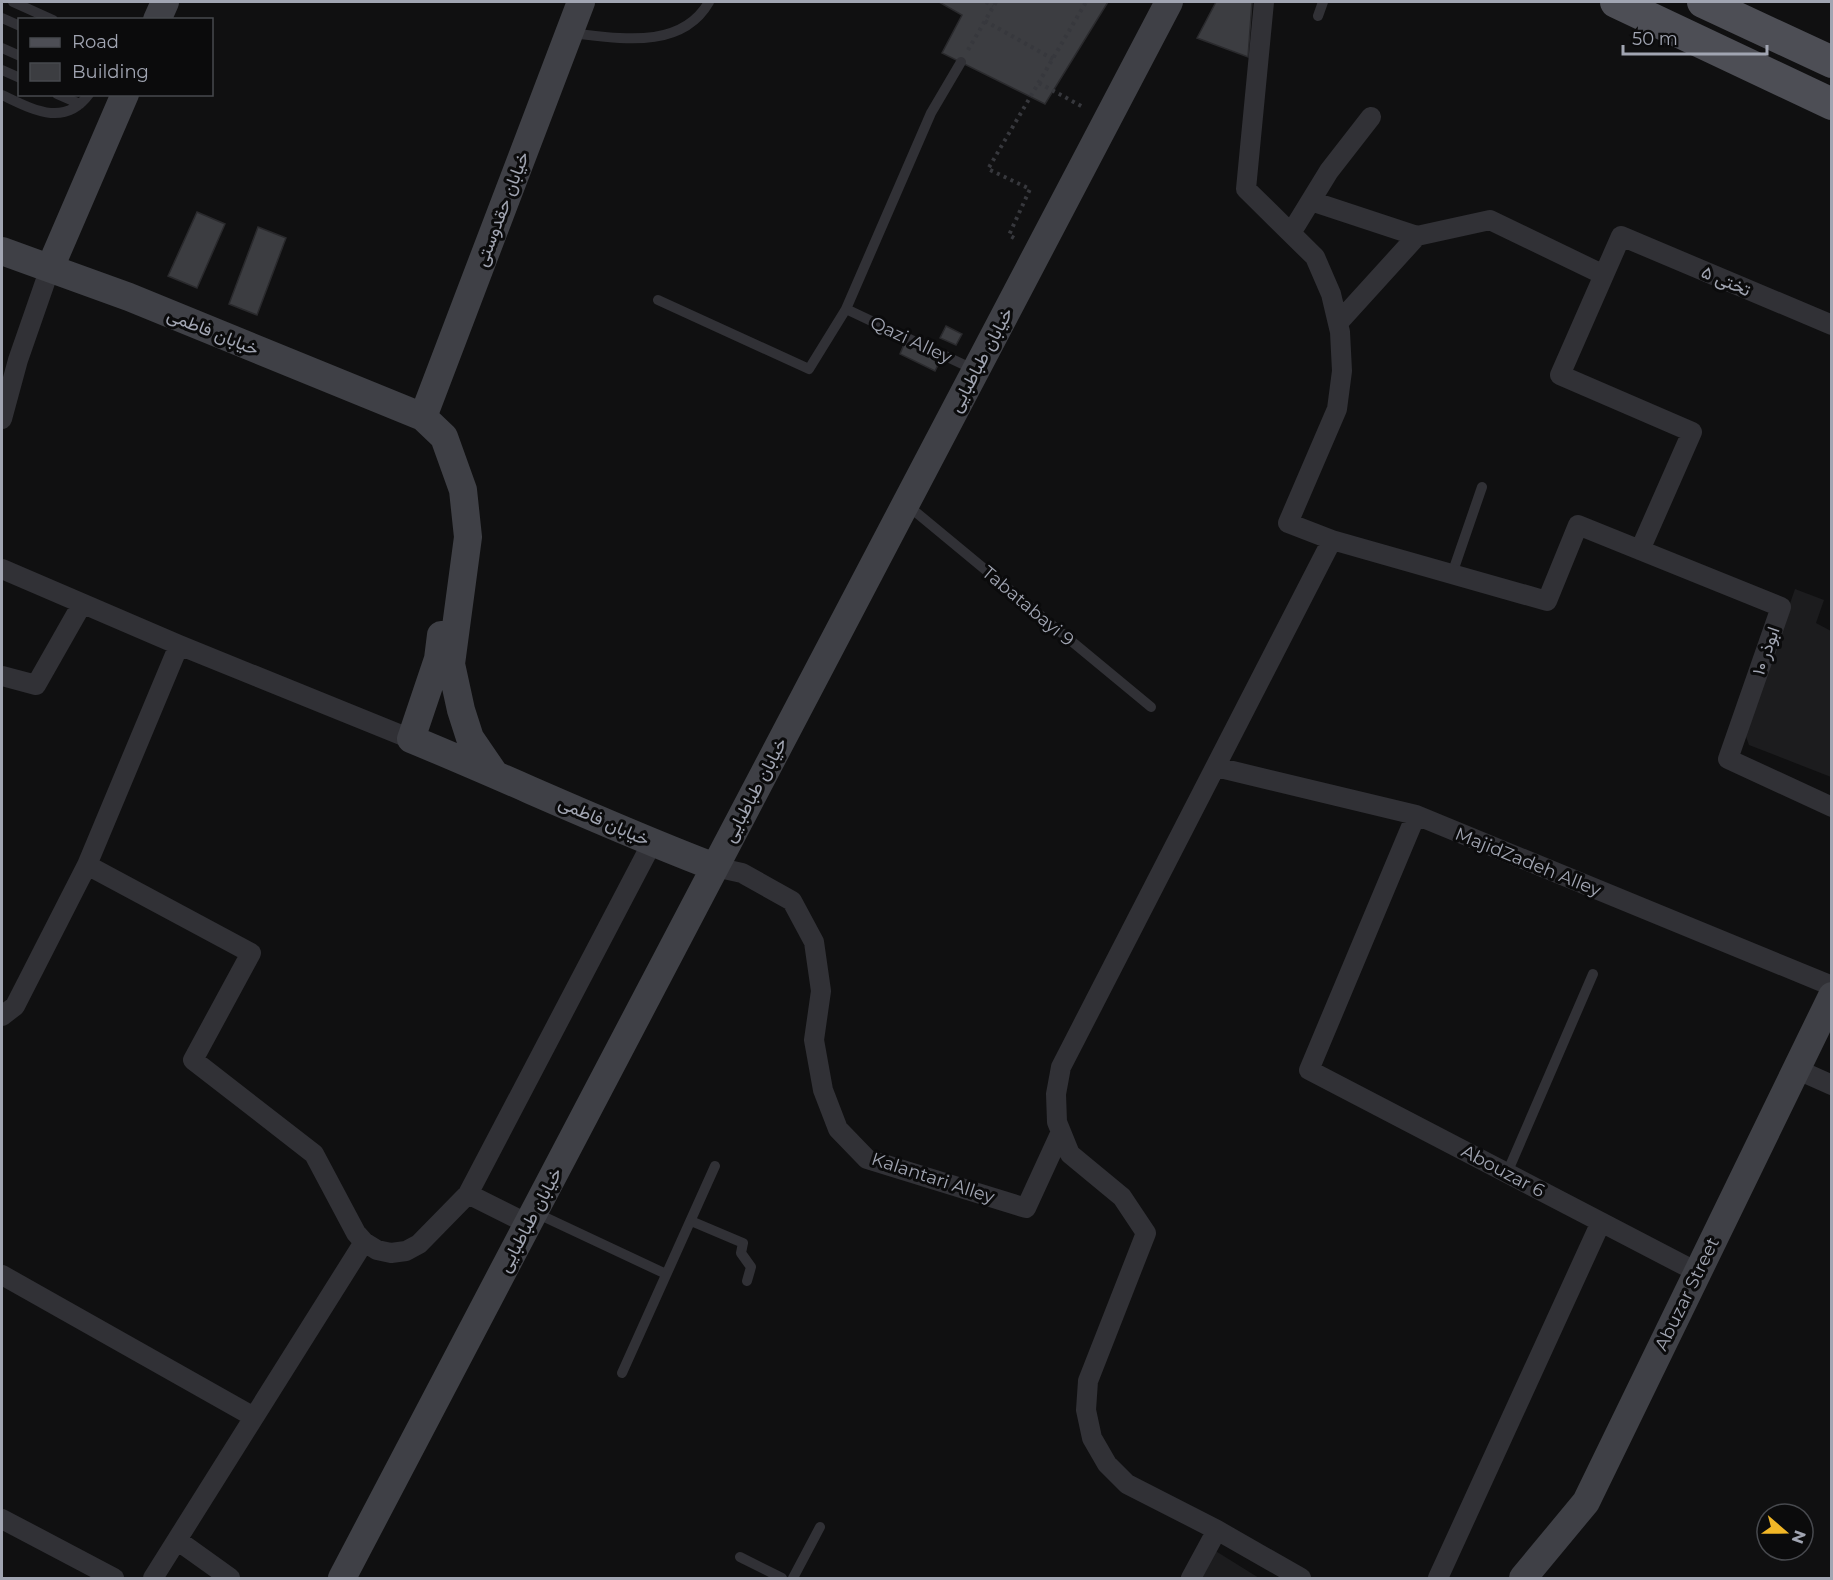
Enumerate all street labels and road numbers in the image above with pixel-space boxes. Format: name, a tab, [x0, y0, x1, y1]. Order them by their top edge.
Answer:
street label: خیابان حقدوستی	[470, 149, 534, 269]
street label: تختی ۵	[1698, 261, 1754, 301]
street label: خیابان فاطمی	[164, 304, 262, 360]
street label: خیابان طباطبایی	[944, 304, 1018, 416]
street label: Qazi Alley	[867, 312, 956, 369]
street label: Tabatabayi 9	[977, 561, 1079, 651]
street label: ابوذر ۱۰	[1747, 624, 1785, 678]
street label: خیابان طباطبایی	[718, 734, 792, 846]
street label: خیابان فاطمی	[555, 791, 653, 851]
street label: MajidZadeh Alley	[1452, 823, 1604, 901]
street label: Abouzar 6	[1458, 1140, 1548, 1202]
street label: Kalantari Alley	[869, 1148, 998, 1208]
street label: خیابان طباطبایی	[493, 1164, 567, 1276]
street label: Abuzar Street	[1650, 1234, 1724, 1354]

